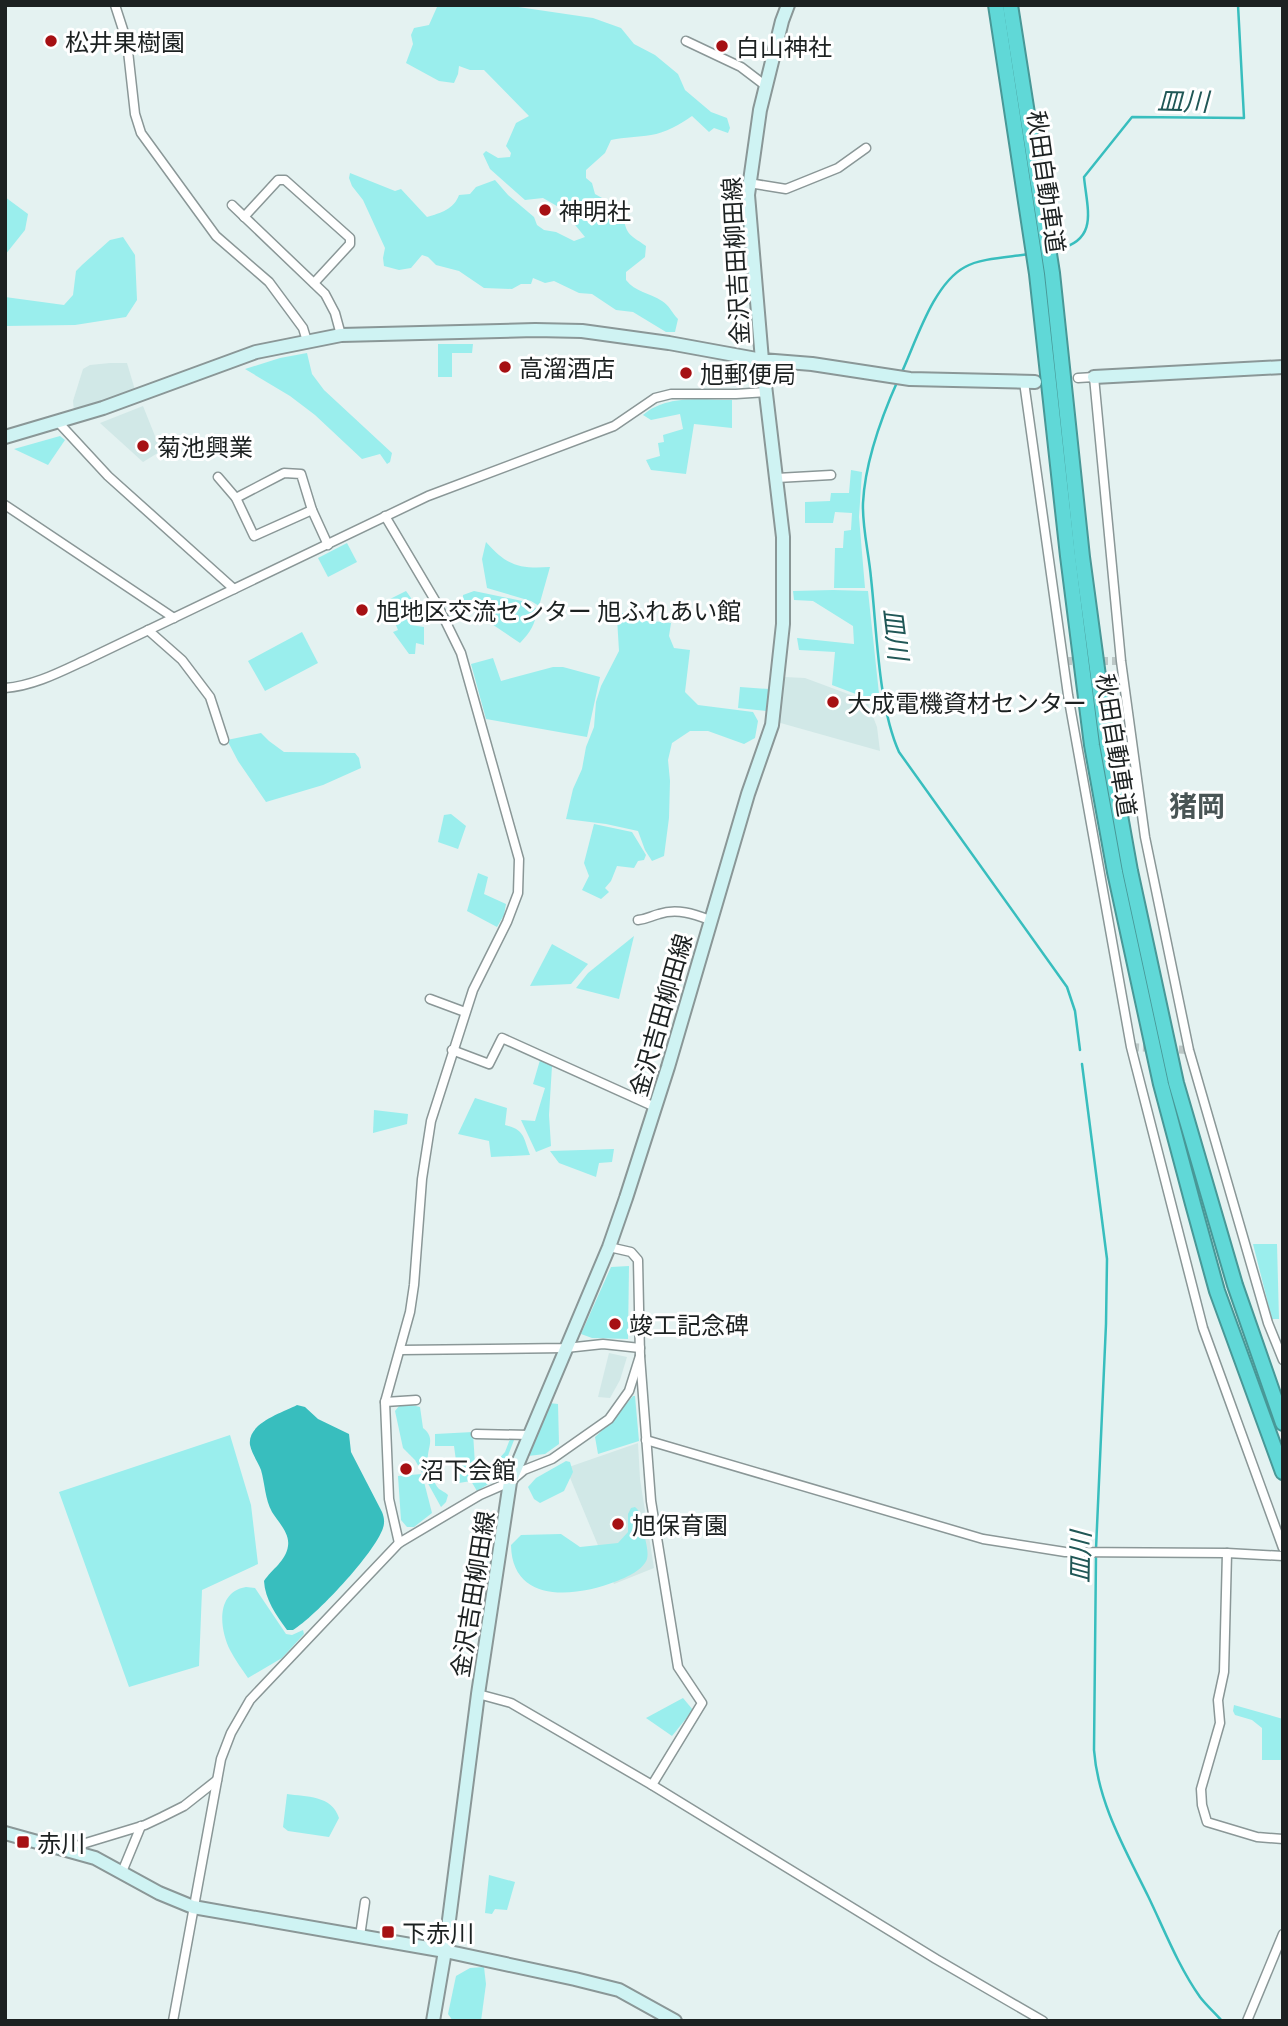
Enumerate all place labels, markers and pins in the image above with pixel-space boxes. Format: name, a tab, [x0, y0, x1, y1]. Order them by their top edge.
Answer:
place label: 松井果樹園	[65, 27, 185, 56]
place label: 白山神社	[736, 32, 832, 61]
marker: 松井果樹園	[43, 33, 59, 49]
marker: 白山神社	[714, 38, 730, 54]
place label: 神明社	[559, 196, 631, 225]
marker: 神明社	[537, 202, 553, 218]
place label: 高溜酒店	[519, 353, 615, 382]
marker: 高溜酒店	[497, 359, 513, 375]
place label: 旭郵便局	[700, 359, 796, 388]
marker: 旭郵便局	[678, 365, 694, 381]
place label: 菊池興業	[157, 432, 253, 461]
marker: 菊池興業	[135, 438, 151, 454]
place label: 旭地区交流センター 旭ふれあい館	[376, 596, 741, 625]
marker: 旭地区交流センター 旭ふれあい館	[354, 602, 370, 618]
place label: 大成電機資材センター	[847, 688, 1087, 717]
marker: 大成電機資材センター	[825, 694, 841, 710]
place label: 竣工記念碑	[629, 1310, 749, 1339]
marker: 竣工記念碑	[607, 1316, 623, 1332]
place label: 沼下会館	[420, 1455, 516, 1484]
marker: 沼下会館	[398, 1461, 414, 1477]
place label: 旭保育園	[632, 1510, 728, 1539]
marker: 旭保育園	[610, 1516, 626, 1532]
place label: 赤川	[37, 1828, 85, 1857]
marker: 赤川	[15, 1834, 31, 1850]
place label: 下赤川	[402, 1918, 474, 1947]
marker: 下赤川	[380, 1924, 396, 1940]

